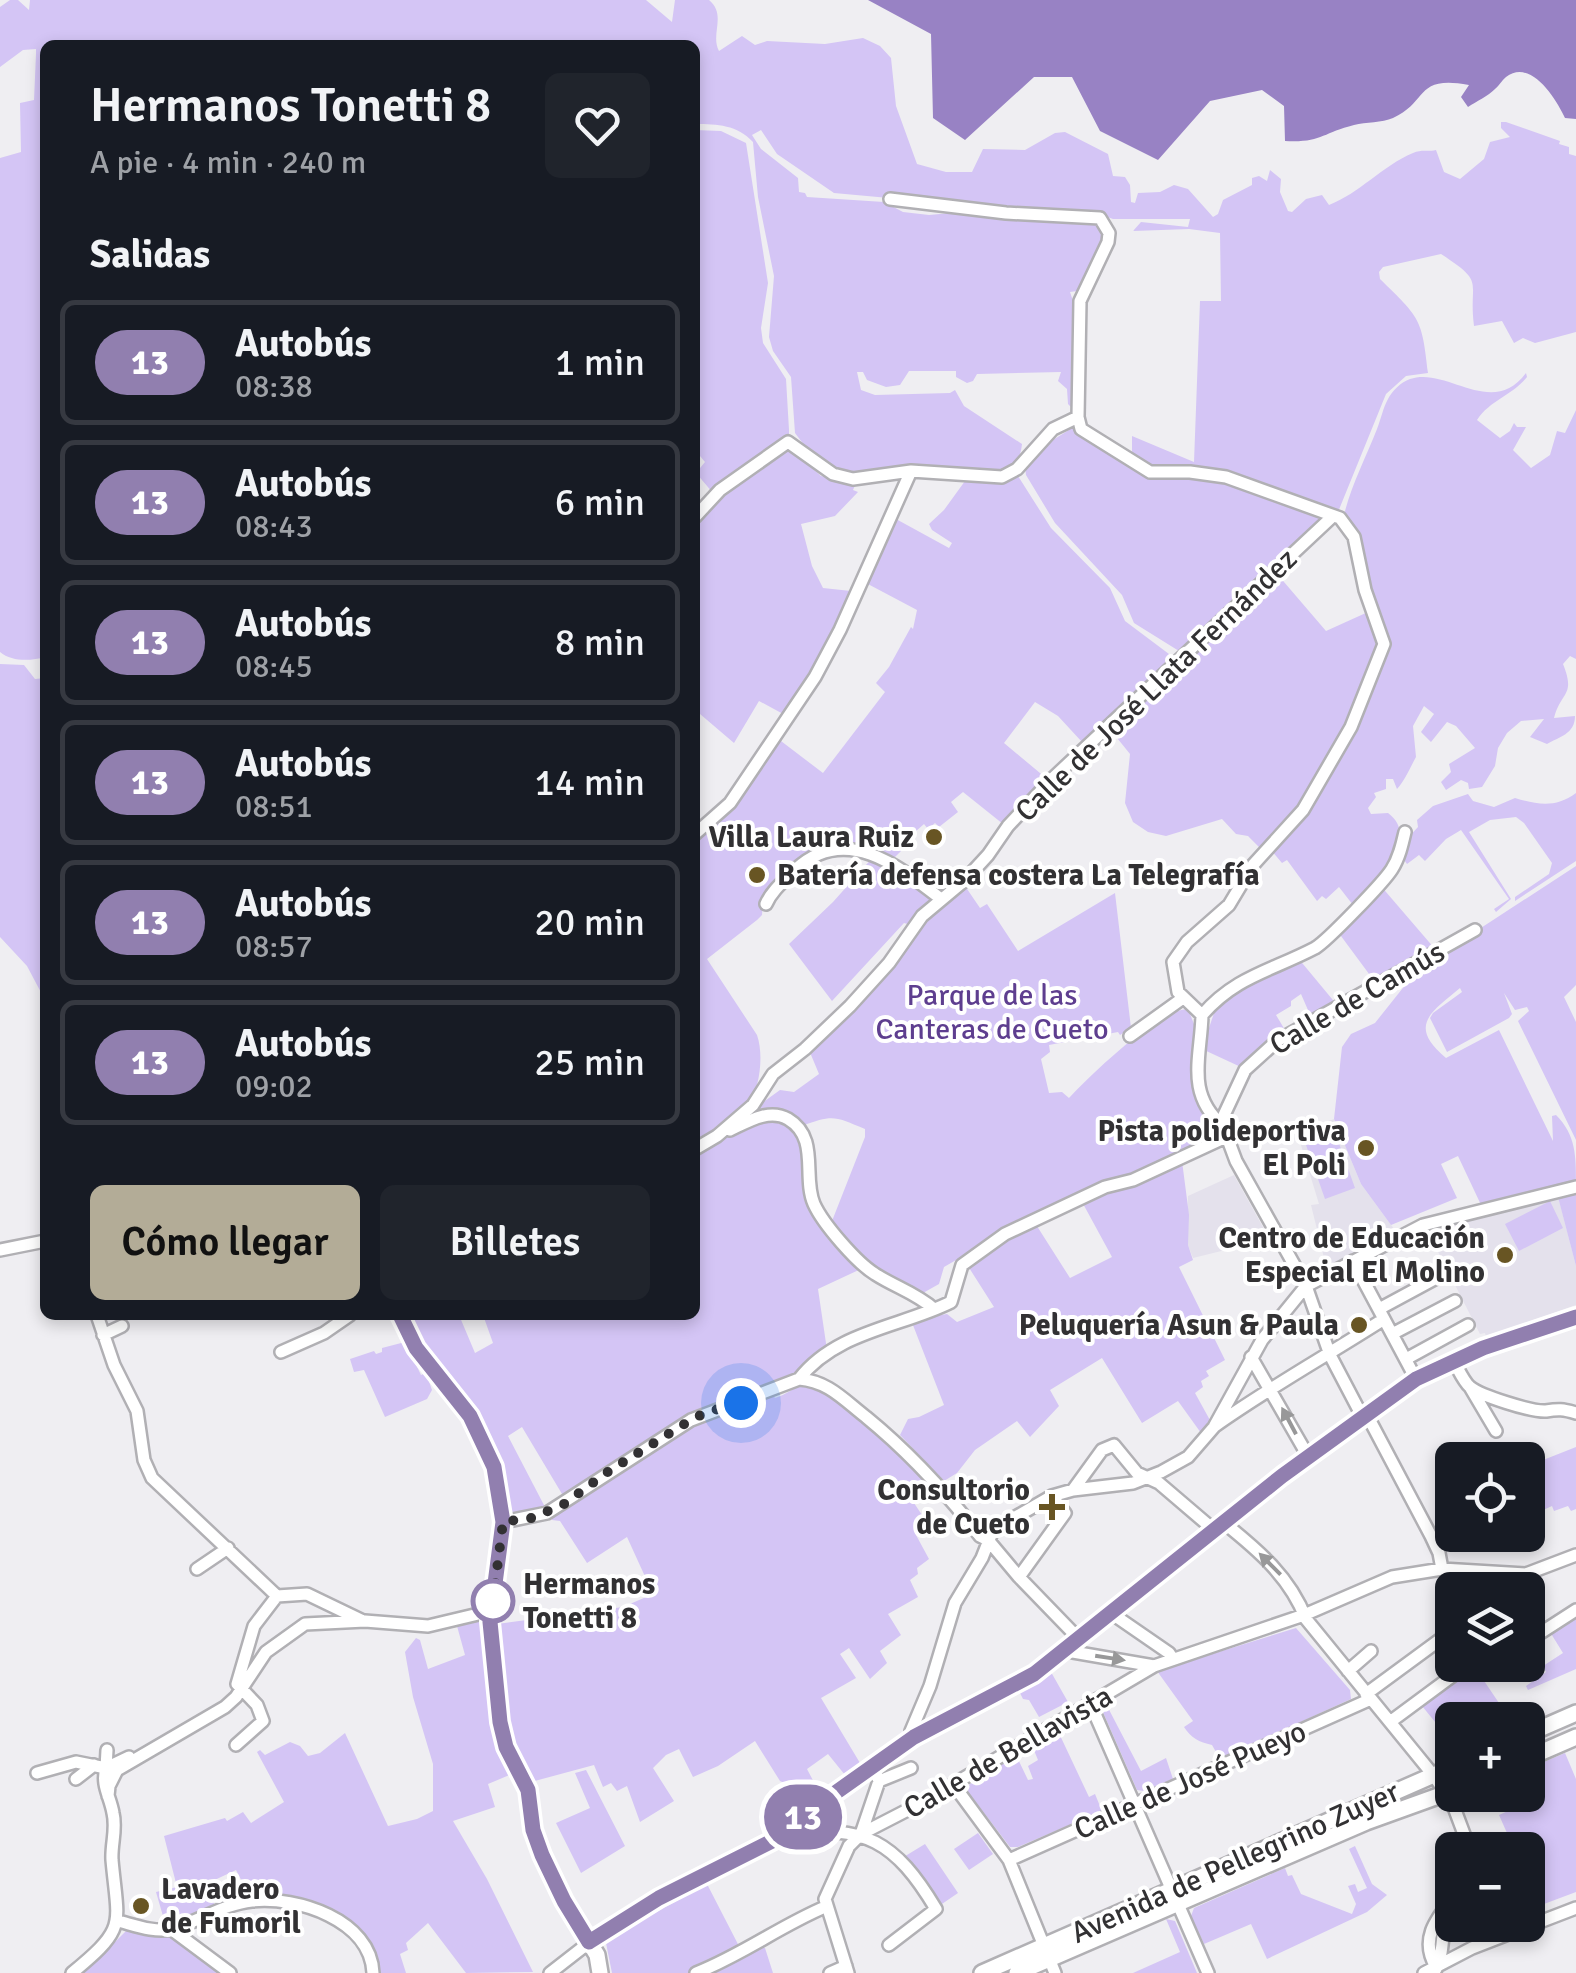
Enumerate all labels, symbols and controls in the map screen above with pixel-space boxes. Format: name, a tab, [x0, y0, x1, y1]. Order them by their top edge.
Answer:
button: heart	[545, 73, 650, 178]
text: Hermanos Tonetti 8	[90, 76, 491, 135]
text: A pie · 4 min · 240 m	[90, 143, 366, 182]
text: Salidas	[90, 231, 210, 278]
text: Autobús	[235, 320, 371, 367]
text: 1 min	[555, 339, 645, 386]
text: 13	[131, 341, 169, 384]
text: 08:38	[235, 367, 313, 406]
text: Autobús	[235, 460, 371, 507]
text: 6 min	[555, 479, 645, 526]
text: 13	[131, 481, 169, 524]
text: 08:43	[235, 507, 313, 546]
street label: Calle de José Llata Fernández	[1008, 541, 1305, 830]
text: Autobús	[235, 600, 371, 647]
text: 8 min	[555, 619, 645, 666]
text: 13	[131, 621, 169, 664]
text: 08:45	[235, 647, 313, 686]
text: Autobús	[235, 740, 371, 787]
text: 14 min	[534, 759, 645, 806]
text: 13	[131, 761, 169, 804]
text: 08:51	[235, 787, 313, 826]
place label: Villa Laura Ruiz	[708, 819, 914, 856]
marker: Villa Laura Ruiz	[923, 826, 945, 848]
place label: Batería defensa costera La Telegrafía	[777, 857, 1260, 894]
marker: Batería defensa costera La Telegrafía	[746, 864, 768, 886]
text: Autobús	[235, 880, 371, 927]
text: 20 min	[534, 899, 645, 946]
text: 13	[131, 901, 169, 944]
text: 08:57	[235, 927, 313, 966]
street label: Calle de Camús	[1263, 933, 1451, 1063]
park label: Parque de las Canteras de Cueto	[875, 977, 1109, 1048]
text: Autobús	[235, 1020, 371, 1067]
text: 25 min	[534, 1039, 645, 1086]
text: 13	[131, 1041, 169, 1084]
text: 09:02	[235, 1067, 313, 1106]
place label: Pista polideportiva El Poli	[1098, 1113, 1346, 1184]
marker: Pista polideportiva El Poli	[1355, 1137, 1377, 1159]
button: Cómo llegar	[90, 1185, 360, 1300]
button: Billetes	[380, 1185, 650, 1300]
place label: Centro de Educación Especial El Molino	[1218, 1220, 1485, 1291]
marker: Centro de Educación Especial El Molino	[1494, 1244, 1516, 1266]
place label: Peluquería Asun & Paula	[1019, 1307, 1339, 1344]
marker: Peluquería Asun & Paula	[1348, 1314, 1370, 1336]
your location	[716, 1378, 766, 1428]
one-way arrow	[1281, 1407, 1298, 1436]
map controls	[1435, 1442, 1545, 1942]
button: locate	[1435, 1442, 1545, 1552]
place label: Consultorio de Cueto	[877, 1472, 1030, 1543]
marker: Consultorio de Cueto	[1039, 1494, 1065, 1520]
one-way arrow	[1259, 1552, 1282, 1576]
place label: Hermanos Tonetti 8	[523, 1566, 655, 1637]
button: layers	[1435, 1572, 1545, 1682]
marker: Hermanos Tonetti 8	[472, 1580, 514, 1622]
one-way arrow	[1095, 1651, 1127, 1666]
street label: Calle de Bellavista	[897, 1678, 1119, 1827]
button: +	[1435, 1702, 1545, 1812]
street label: Calle de José Pueyo	[1069, 1713, 1312, 1848]
street label: Avenida de Pellegrino Zuyer	[1065, 1773, 1405, 1952]
line badge: 13	[758, 1784, 848, 1850]
text: 13	[784, 1796, 822, 1839]
button: −	[1435, 1832, 1545, 1942]
place label: Lavadero de Fumoril	[161, 1871, 301, 1942]
marker: Lavadero de Fumoril	[130, 1895, 152, 1917]

